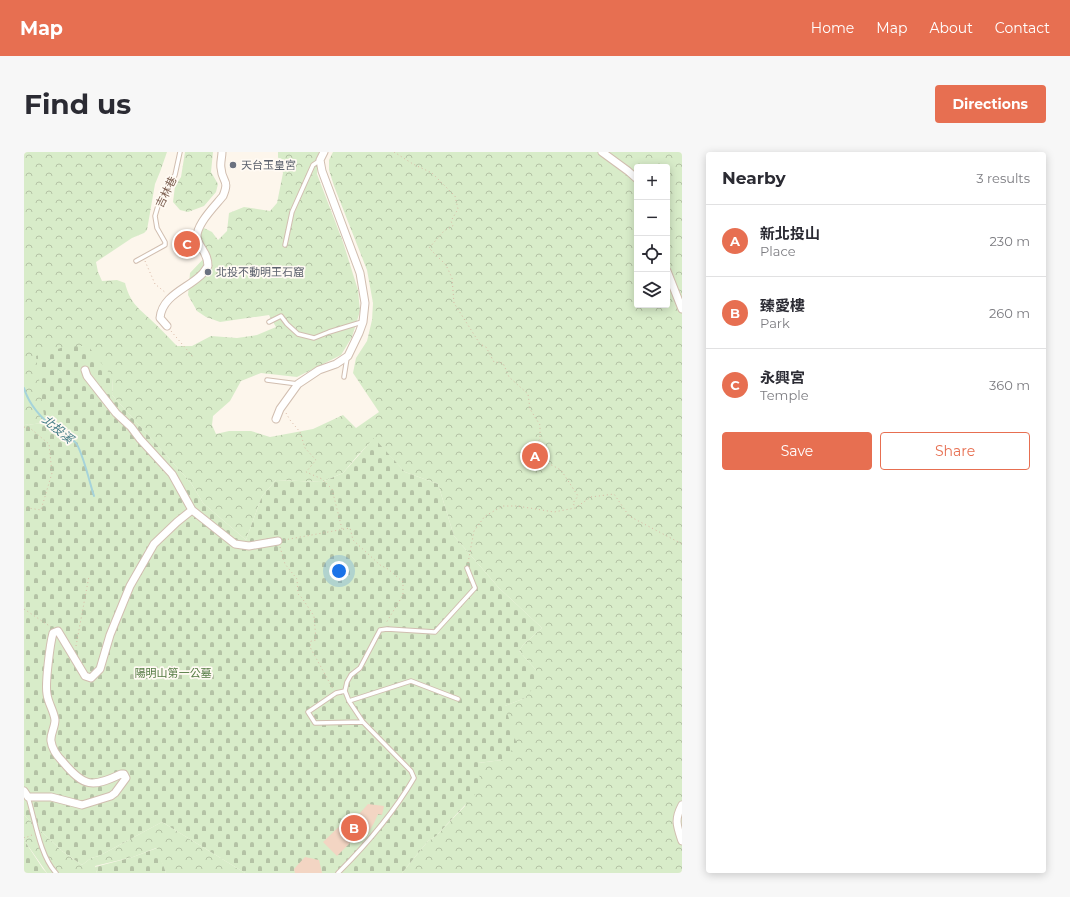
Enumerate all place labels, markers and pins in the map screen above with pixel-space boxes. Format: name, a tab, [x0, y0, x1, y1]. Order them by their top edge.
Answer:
place label: 天台玉皇宮	[241, 158, 296, 172]
marker: 天台玉皇宮	[228, 160, 238, 170]
pin: C	[174, 229, 200, 259]
place label: 北投不動明王石窟	[216, 265, 304, 279]
marker: 北投不動明王石窟	[203, 267, 213, 277]
pin: A	[522, 441, 548, 471]
pin: B	[341, 813, 367, 843]

